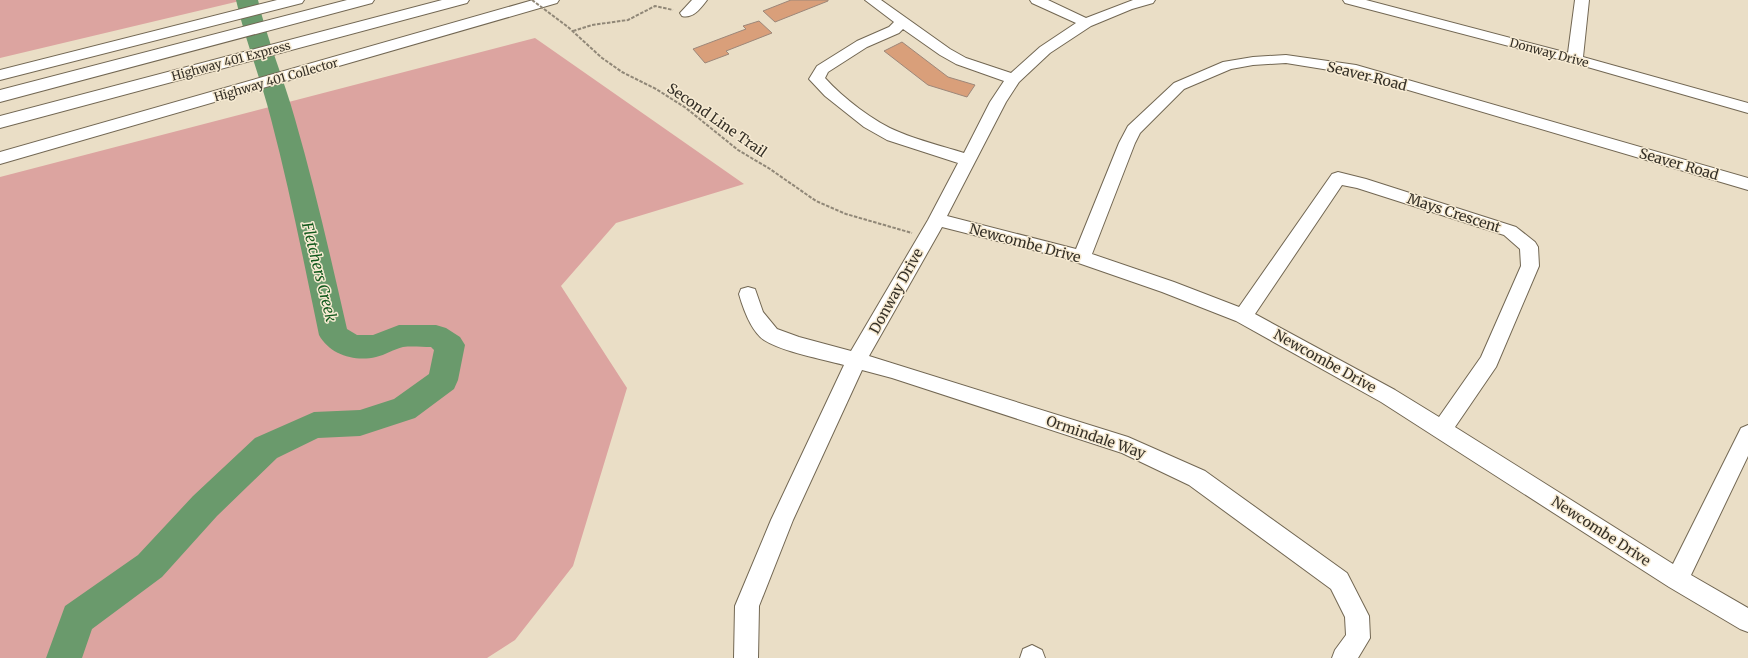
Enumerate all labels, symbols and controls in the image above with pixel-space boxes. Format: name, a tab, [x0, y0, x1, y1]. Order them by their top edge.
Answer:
street label: Donway Drive	[1508, 35, 1590, 70]
street label: Highway 401 Express	[170, 37, 292, 84]
street label: Highway 401 Collector	[212, 54, 340, 104]
street label: Seaver Road	[1325, 57, 1409, 95]
street label: Second Line Trail	[664, 79, 771, 161]
street label: Seaver Road	[1637, 144, 1721, 184]
street label: Mays Crescent	[1405, 189, 1504, 237]
water label: Fletchers Creek	[298, 219, 341, 324]
street label: Newcombe Drive	[967, 219, 1083, 267]
street label: Donway Drive	[865, 245, 927, 337]
street label: Newcombe Drive	[1271, 325, 1379, 397]
street label: Ormindale Way	[1044, 412, 1149, 463]
street label: Newcombe Drive	[1548, 492, 1654, 570]

